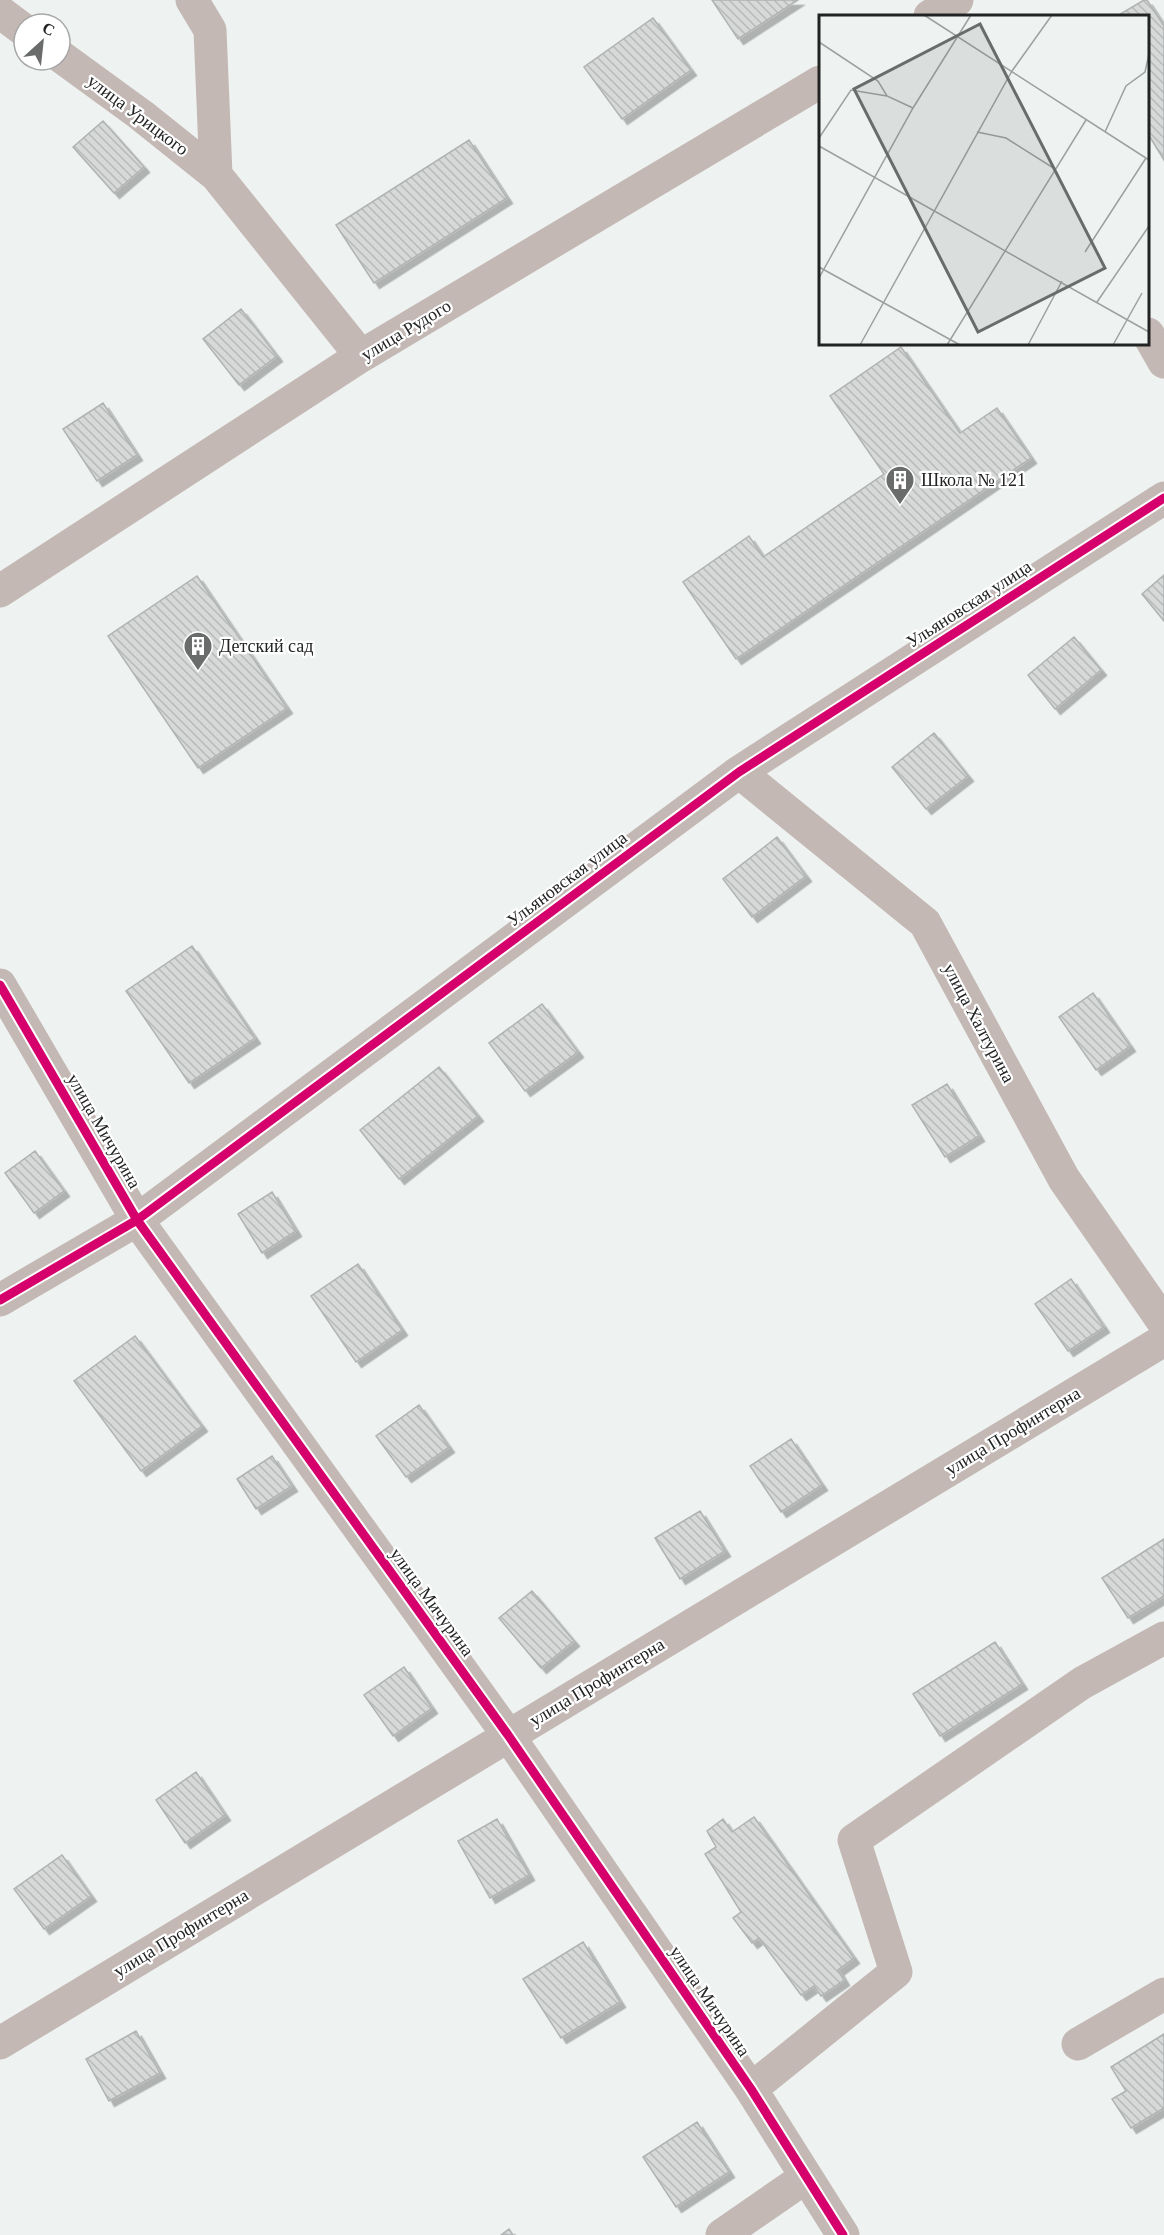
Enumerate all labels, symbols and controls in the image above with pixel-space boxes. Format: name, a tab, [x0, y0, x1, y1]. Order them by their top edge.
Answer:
north arrow	[12, 12, 72, 72]
inset map	[819, 15, 1149, 345]
text: С	[40, 19, 58, 39]
street label: улица Урицкого	[84, 71, 192, 159]
street label: улица Рудого	[358, 295, 454, 365]
building icon: Школа № 121	[884, 464, 916, 506]
place label: Школа № 121	[921, 470, 1026, 490]
street label: Ульяновская улица	[903, 556, 1035, 652]
building icon: Детский сад	[182, 630, 214, 672]
place label: Детский сад	[219, 636, 313, 656]
street label: Ульяновская улица	[503, 827, 631, 931]
street label: улица Халтурина	[939, 960, 1019, 1086]
street label: улица Мичурина	[63, 1070, 145, 1192]
street label: улица Профинтерна	[942, 1383, 1084, 1479]
street label: улица Мичурина	[386, 1544, 478, 1660]
street label: улица Профинтерна	[526, 1634, 668, 1730]
street label: улица Профинтерна	[110, 1885, 252, 1981]
street label: улица Мичурина	[666, 1942, 754, 2060]

